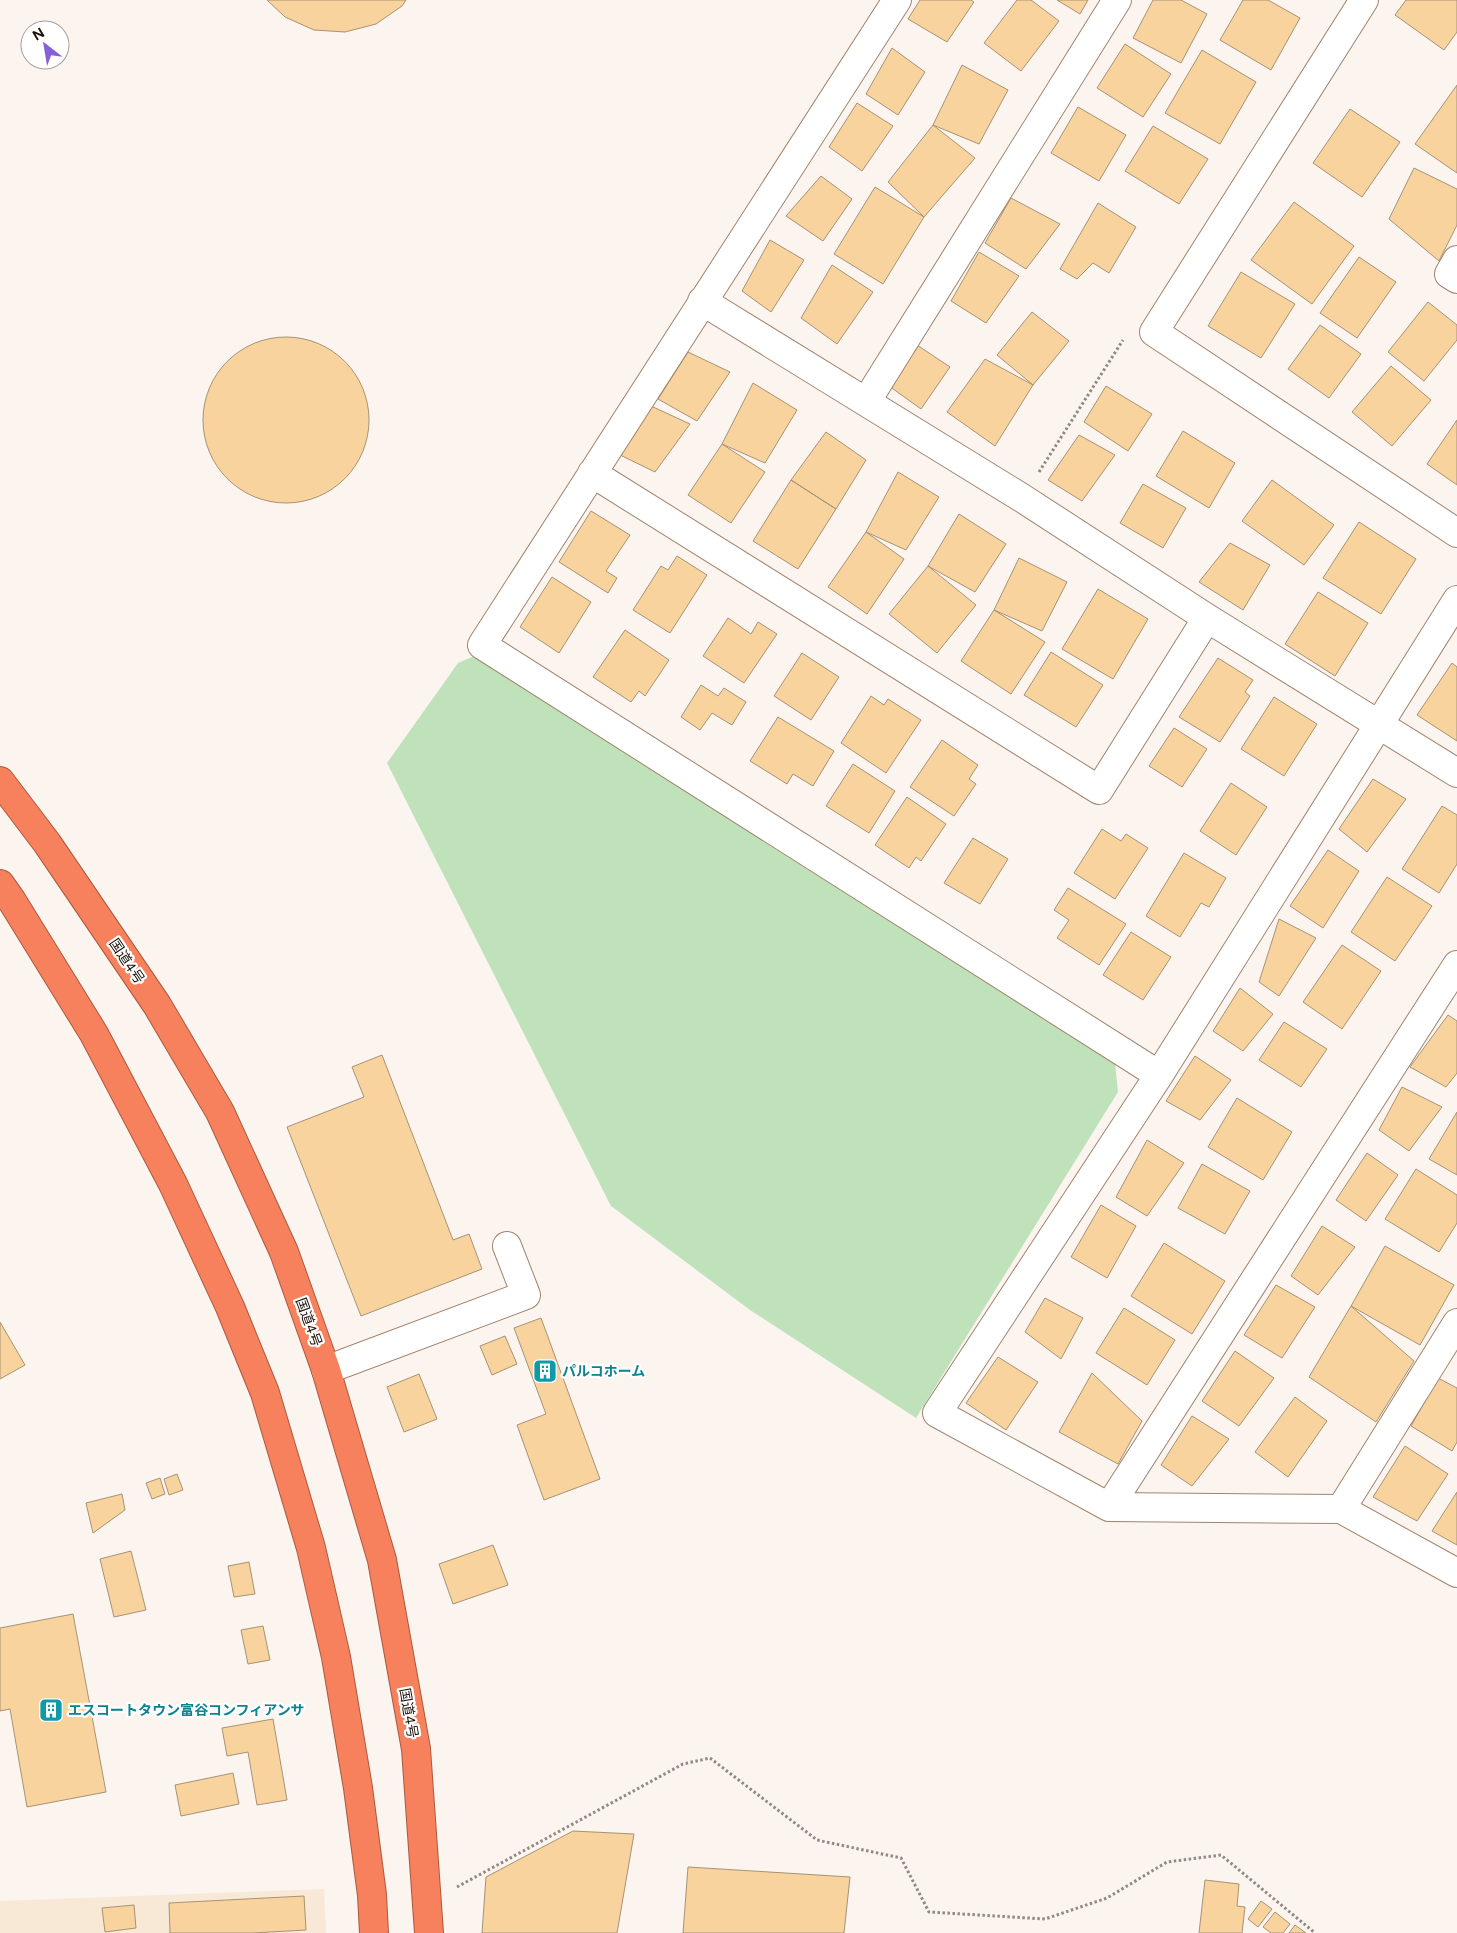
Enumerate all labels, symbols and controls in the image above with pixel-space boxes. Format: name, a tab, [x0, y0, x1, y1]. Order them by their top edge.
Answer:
north arrow	[20, 20, 70, 70]
text: N	[30, 24, 48, 44]
street label: 国道4号	[105, 936, 148, 987]
street label: 国道4号	[292, 1295, 325, 1349]
building icon: パルコホーム	[532, 1358, 558, 1384]
place label: パルコホーム	[562, 1363, 645, 1380]
street label: 国道4号	[396, 1687, 421, 1740]
building icon: エスコートタウン富谷コンフィアンサ	[38, 1697, 64, 1723]
place label: エスコートタウン富谷コンフィアンサ	[68, 1702, 305, 1719]

